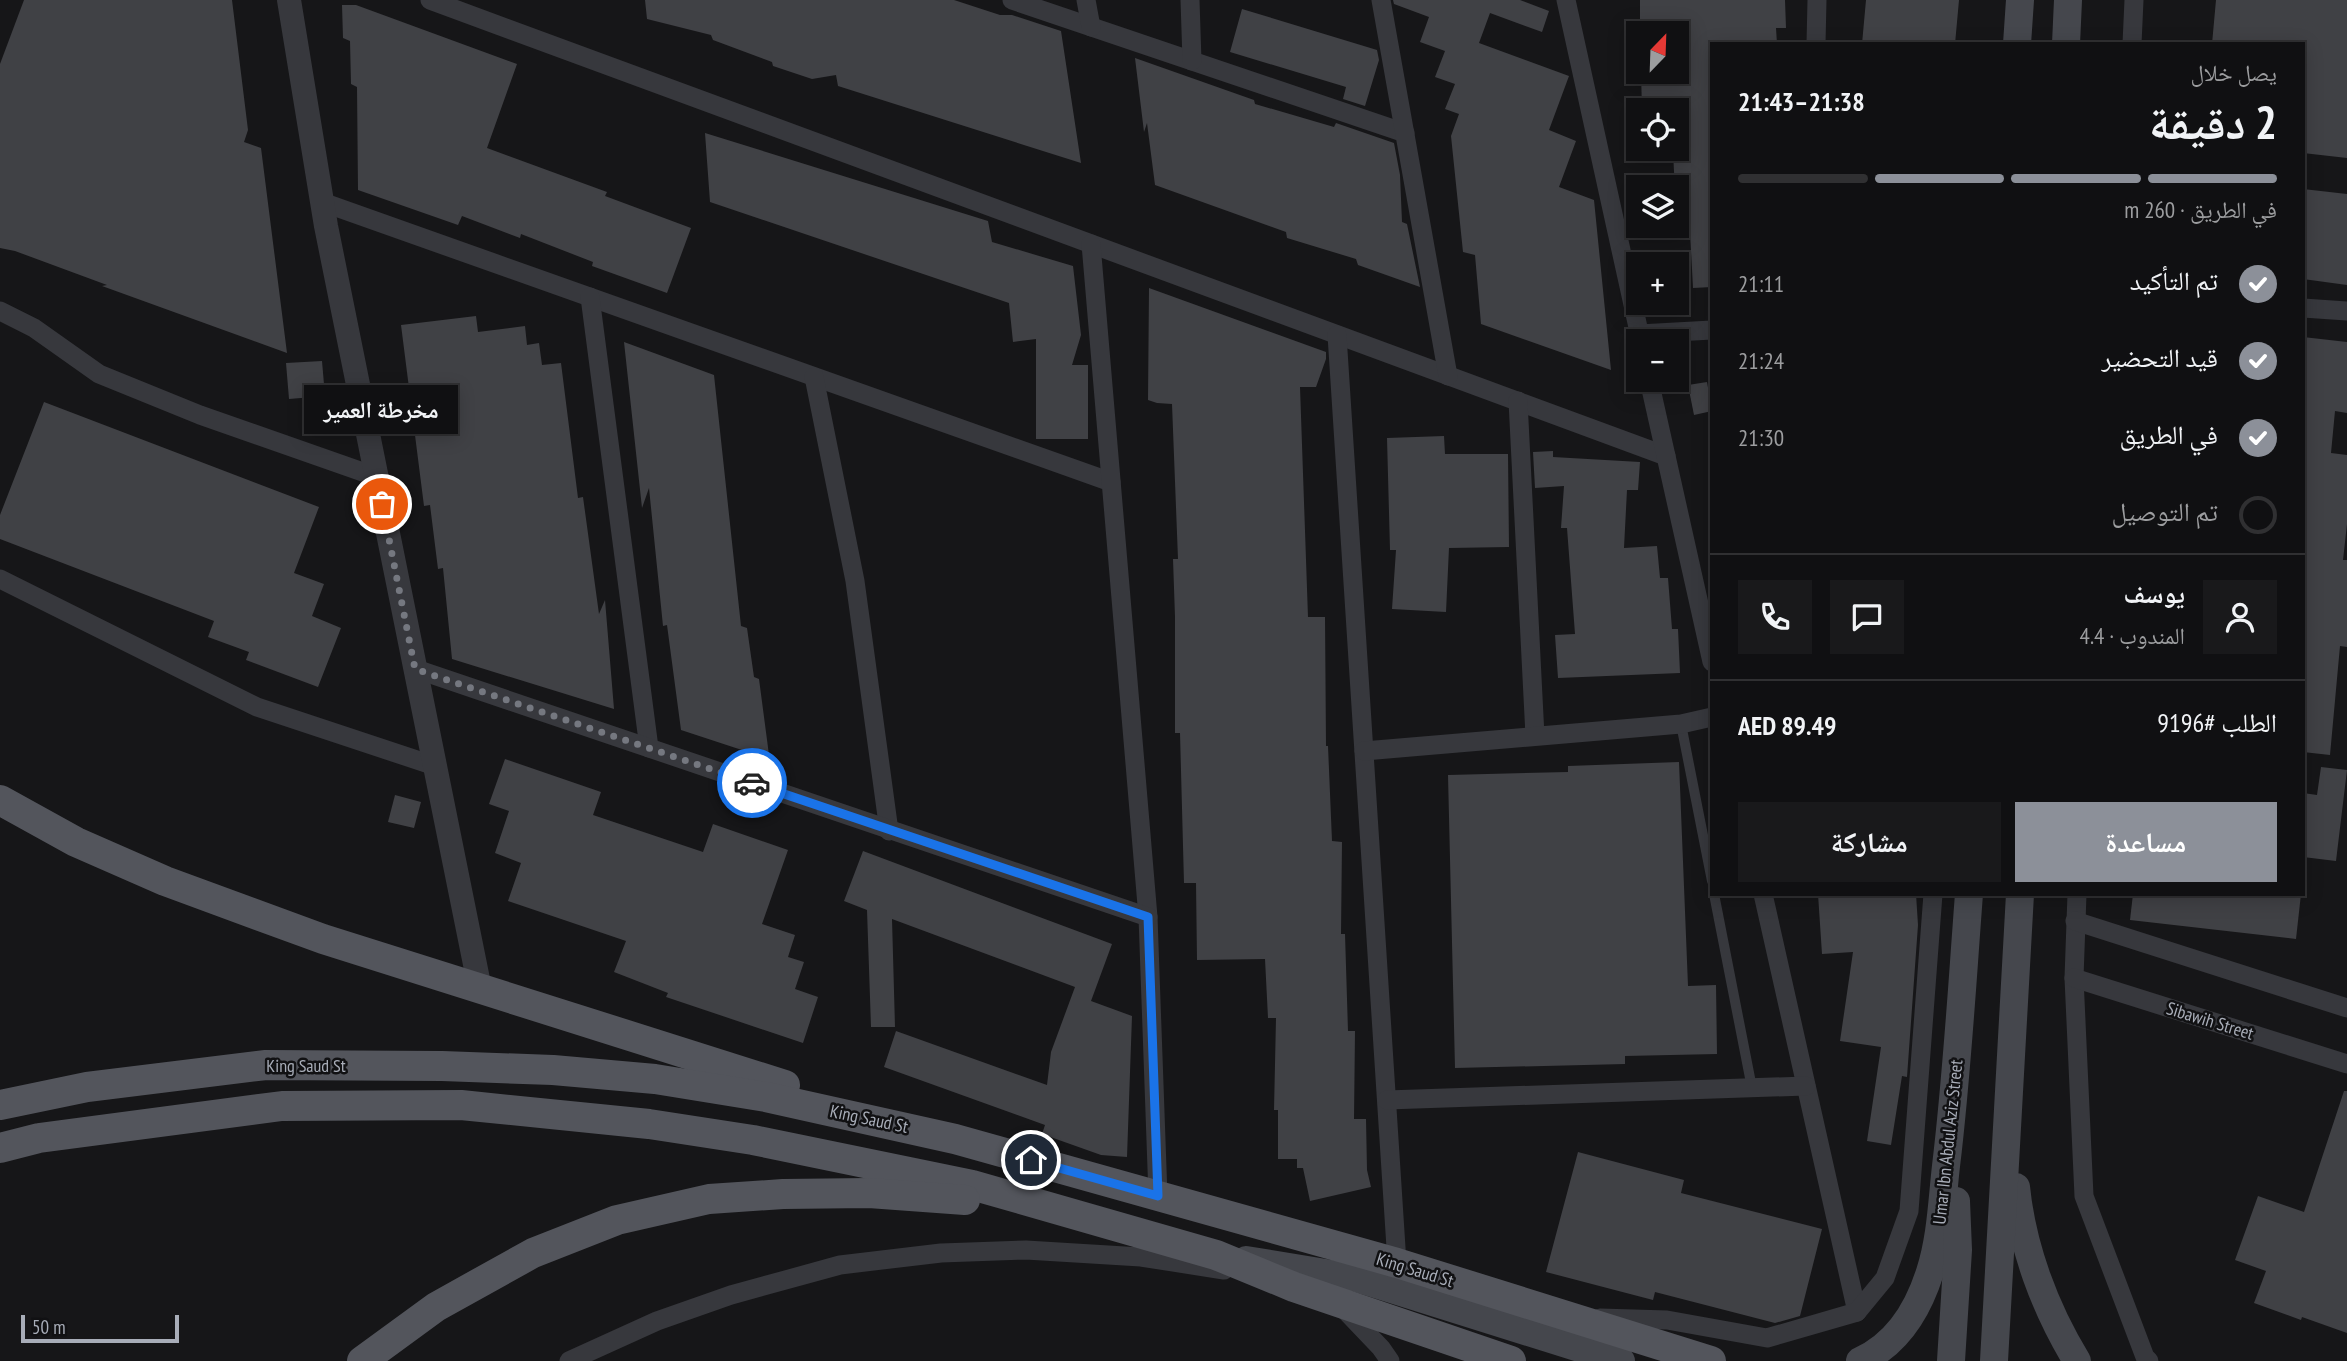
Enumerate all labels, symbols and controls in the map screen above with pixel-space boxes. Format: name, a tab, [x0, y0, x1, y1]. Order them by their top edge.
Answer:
north arrow	[1626, 21, 1689, 84]
map controls	[1626, 21, 1689, 392]
text: يصل خلال	[2190, 58, 2277, 87]
text: 21:38–21:43	[1738, 85, 1865, 118]
text: 2 دقيقة	[2149, 92, 2277, 152]
button: locate	[1626, 98, 1689, 161]
button: layers	[1626, 175, 1689, 238]
text: في الطريق · 260 m	[2124, 195, 2277, 224]
button: +	[1626, 252, 1689, 315]
text: تم التأكيد	[2130, 264, 2218, 297]
icon: check	[2239, 265, 2277, 303]
text: 21:11	[1738, 269, 1784, 298]
button: −	[1626, 329, 1689, 392]
text: قيد التحضير	[2101, 341, 2218, 374]
icon: check	[2239, 342, 2277, 380]
text: 21:24	[1738, 346, 1784, 375]
callout: مخرطة العمير	[305, 385, 459, 434]
text: مخرطة العمير	[323, 395, 439, 424]
text: في الطريق	[2120, 418, 2218, 451]
icon: check	[2239, 419, 2277, 457]
text: 21:30	[1738, 423, 1784, 452]
pin	[352, 474, 412, 534]
icon: bag	[363, 485, 401, 523]
text: تم التوصيل	[2111, 495, 2218, 528]
text: يوسف	[2124, 577, 2185, 610]
button: phone	[1738, 580, 1812, 654]
button: chat	[1830, 580, 1904, 654]
button: person	[2203, 580, 2277, 654]
text: المندوب · 4.4	[2080, 621, 2185, 650]
text: الطلب #9196	[2157, 706, 2277, 739]
text: AED 89.49	[1738, 709, 1836, 742]
courier	[717, 748, 787, 818]
icon: car	[733, 764, 771, 802]
button: مشاركة	[1738, 802, 2001, 882]
button: مساعدة	[2015, 802, 2277, 882]
street label: Sibawih Street	[2164, 996, 2257, 1045]
street label: King Saud St	[266, 1054, 346, 1077]
street label: Umar Ibn Abdul Aziz Street	[1927, 1058, 1968, 1225]
street label: King Saud St	[828, 1099, 910, 1138]
pin	[1001, 1130, 1061, 1190]
icon: home	[1012, 1141, 1050, 1179]
street label: King Saud St	[1374, 1247, 1456, 1292]
scale bar	[21, 1312, 178, 1344]
text: 50 m	[32, 1315, 66, 1339]

